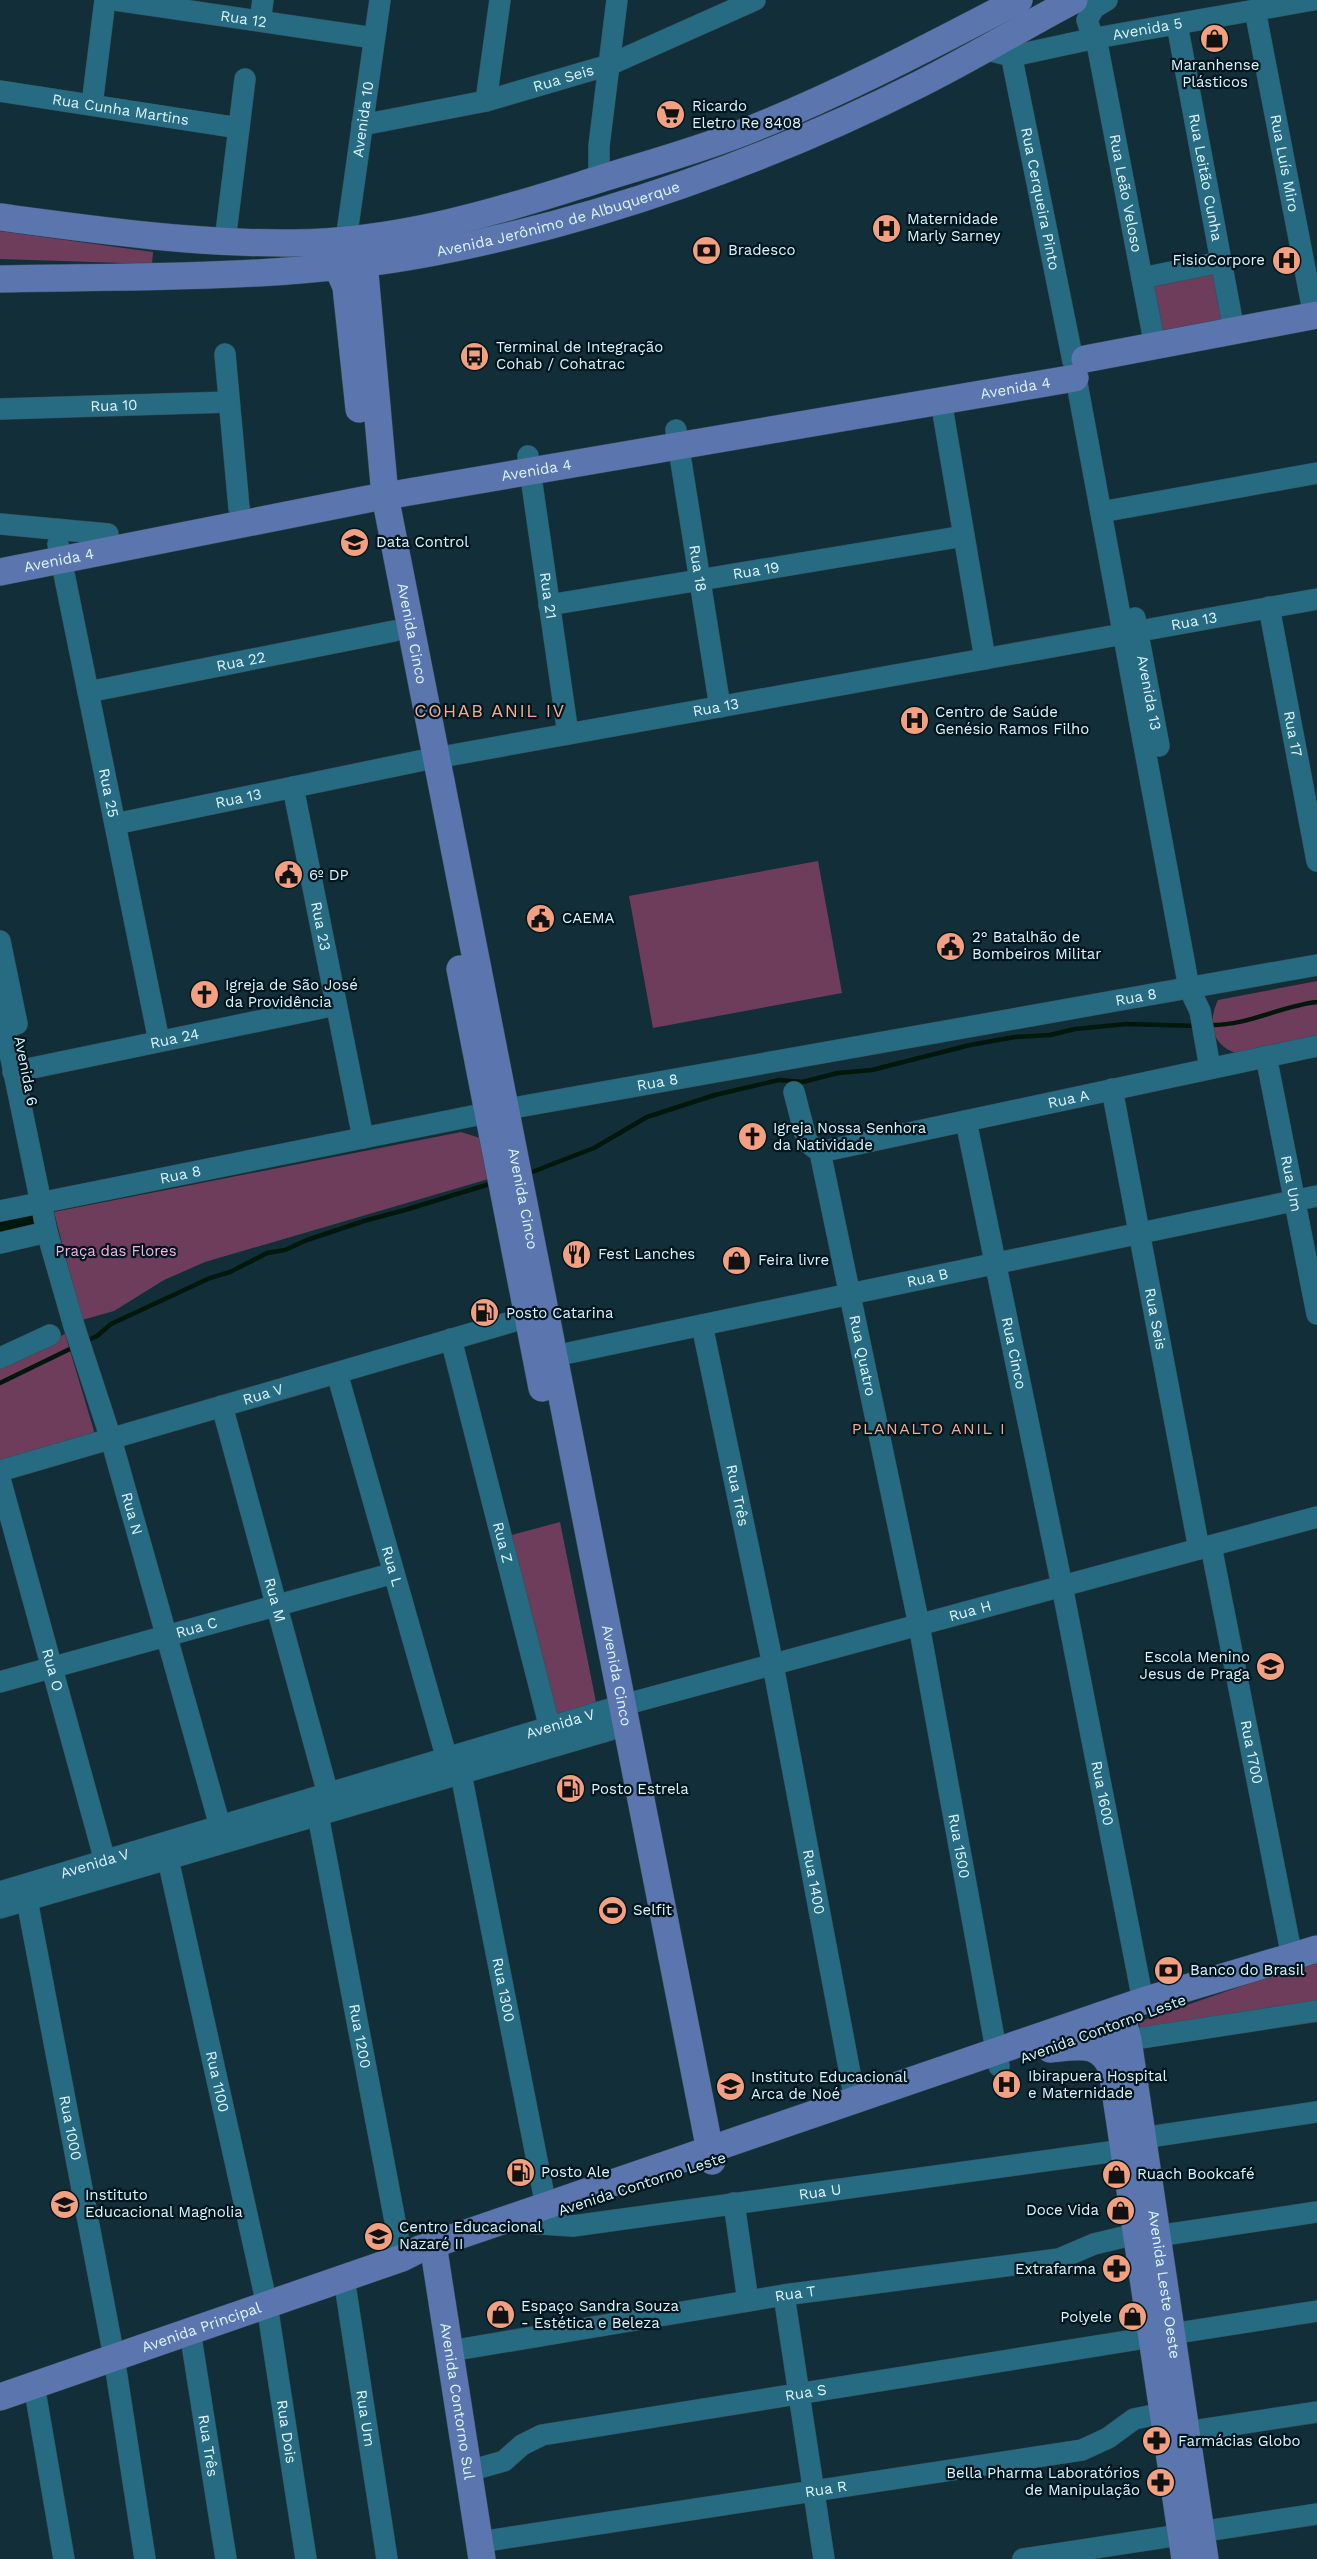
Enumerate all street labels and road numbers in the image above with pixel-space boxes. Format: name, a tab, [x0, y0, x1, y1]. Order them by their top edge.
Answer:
street label: Rua 12	[219, 7, 268, 31]
street label: Avenida 5	[1111, 14, 1184, 44]
street label: Rua Seis	[531, 61, 596, 96]
street label: Avenida 10	[349, 80, 377, 158]
street label: Rua Cunha Martins	[51, 90, 190, 129]
street label: Rua Leitão Cunha	[1185, 112, 1226, 243]
street label: Rua Luís Miro	[1266, 113, 1303, 214]
street label: Rua Cerqueira Pinto	[1017, 126, 1063, 272]
street label: Rua Leão Veloso	[1106, 133, 1146, 254]
street label: Avenida Jerônimo de Albuquerque	[435, 177, 682, 260]
street label: Avenida 4	[979, 373, 1052, 403]
street label: Rua 10	[90, 396, 138, 415]
street label: Avenida 4	[500, 455, 573, 485]
street label: Rua 18	[685, 544, 711, 593]
street label: Avenida 4	[22, 545, 95, 576]
street label: Rua 19	[731, 558, 781, 583]
street label: Rua 21	[536, 571, 560, 620]
street label: Avenida Cinco	[393, 581, 431, 686]
street label: Rua 13	[1169, 608, 1219, 634]
street label: Rua 22	[215, 648, 267, 675]
street label: Avenida 13	[1133, 654, 1165, 732]
street label: Rua 13	[691, 694, 740, 720]
street label: Rua 17	[1280, 709, 1306, 758]
street label: Rua 25	[95, 767, 122, 819]
street label: Rua 13	[214, 785, 263, 812]
street label: Rua 23	[307, 900, 334, 952]
street label: Rua 8	[1114, 985, 1158, 1010]
street label: Rua 24	[148, 1025, 201, 1052]
street label: Avenida 6	[10, 1034, 42, 1108]
street label: Rua 8	[635, 1070, 680, 1095]
street label: Rua A	[1046, 1086, 1091, 1112]
street label: Avenida Cinco	[504, 1146, 542, 1251]
street label: Rua Um	[1277, 1154, 1306, 1213]
street label: Rua 8	[158, 1162, 203, 1188]
street label: Rua B	[905, 1265, 950, 1291]
street label: Rua Seis	[1141, 1287, 1170, 1351]
street label: Rua Quatro	[845, 1313, 880, 1398]
street label: Rua Cinco	[998, 1315, 1030, 1391]
street label: Rua V	[241, 1380, 286, 1409]
street label: Rua Três	[722, 1463, 753, 1528]
street label: Rua N	[117, 1490, 147, 1537]
street label: Rua Z	[489, 1520, 517, 1565]
street label: Rua L	[378, 1544, 406, 1589]
street label: Rua M	[260, 1576, 290, 1624]
street label: Rua H	[947, 1597, 993, 1625]
street label: Rua C	[174, 1613, 220, 1642]
street label: Avenida Cinco	[598, 1623, 635, 1728]
street label: Rua O	[38, 1647, 67, 1693]
street label: Avenida V	[524, 1705, 597, 1743]
street label: Rua 1700	[1237, 1719, 1267, 1786]
street label: Rua 1600	[1087, 1759, 1118, 1827]
street label: Rua 1500	[944, 1812, 974, 1880]
street label: Avenida V	[58, 1845, 132, 1882]
street label: Rua 1400	[799, 1848, 829, 1916]
street label: Rua 1300	[488, 1956, 519, 2024]
street label: Avenida Contorno Leste	[1018, 1991, 1188, 2067]
street label: Rua 1200	[345, 2002, 375, 2070]
street label: Rua 1100	[202, 2049, 233, 2114]
street label: Rua 1000	[55, 2094, 85, 2162]
street label: Avenida Contorno Leste	[556, 2148, 728, 2220]
street label: Rua U	[798, 2180, 843, 2204]
street label: Avenida Leste Oeste	[1144, 2209, 1184, 2360]
street label: Rua T	[773, 2282, 817, 2305]
street label: Avenida Principal	[139, 2298, 264, 2356]
street label: Avenida Contorno Sul	[436, 2321, 479, 2481]
street label: Rua S	[784, 2380, 828, 2405]
street label: Rua Um	[352, 2389, 379, 2448]
street label: Rua Dois	[273, 2399, 300, 2465]
street label: Rua Três	[194, 2413, 222, 2478]
street label: Rua R	[804, 2477, 848, 2501]

